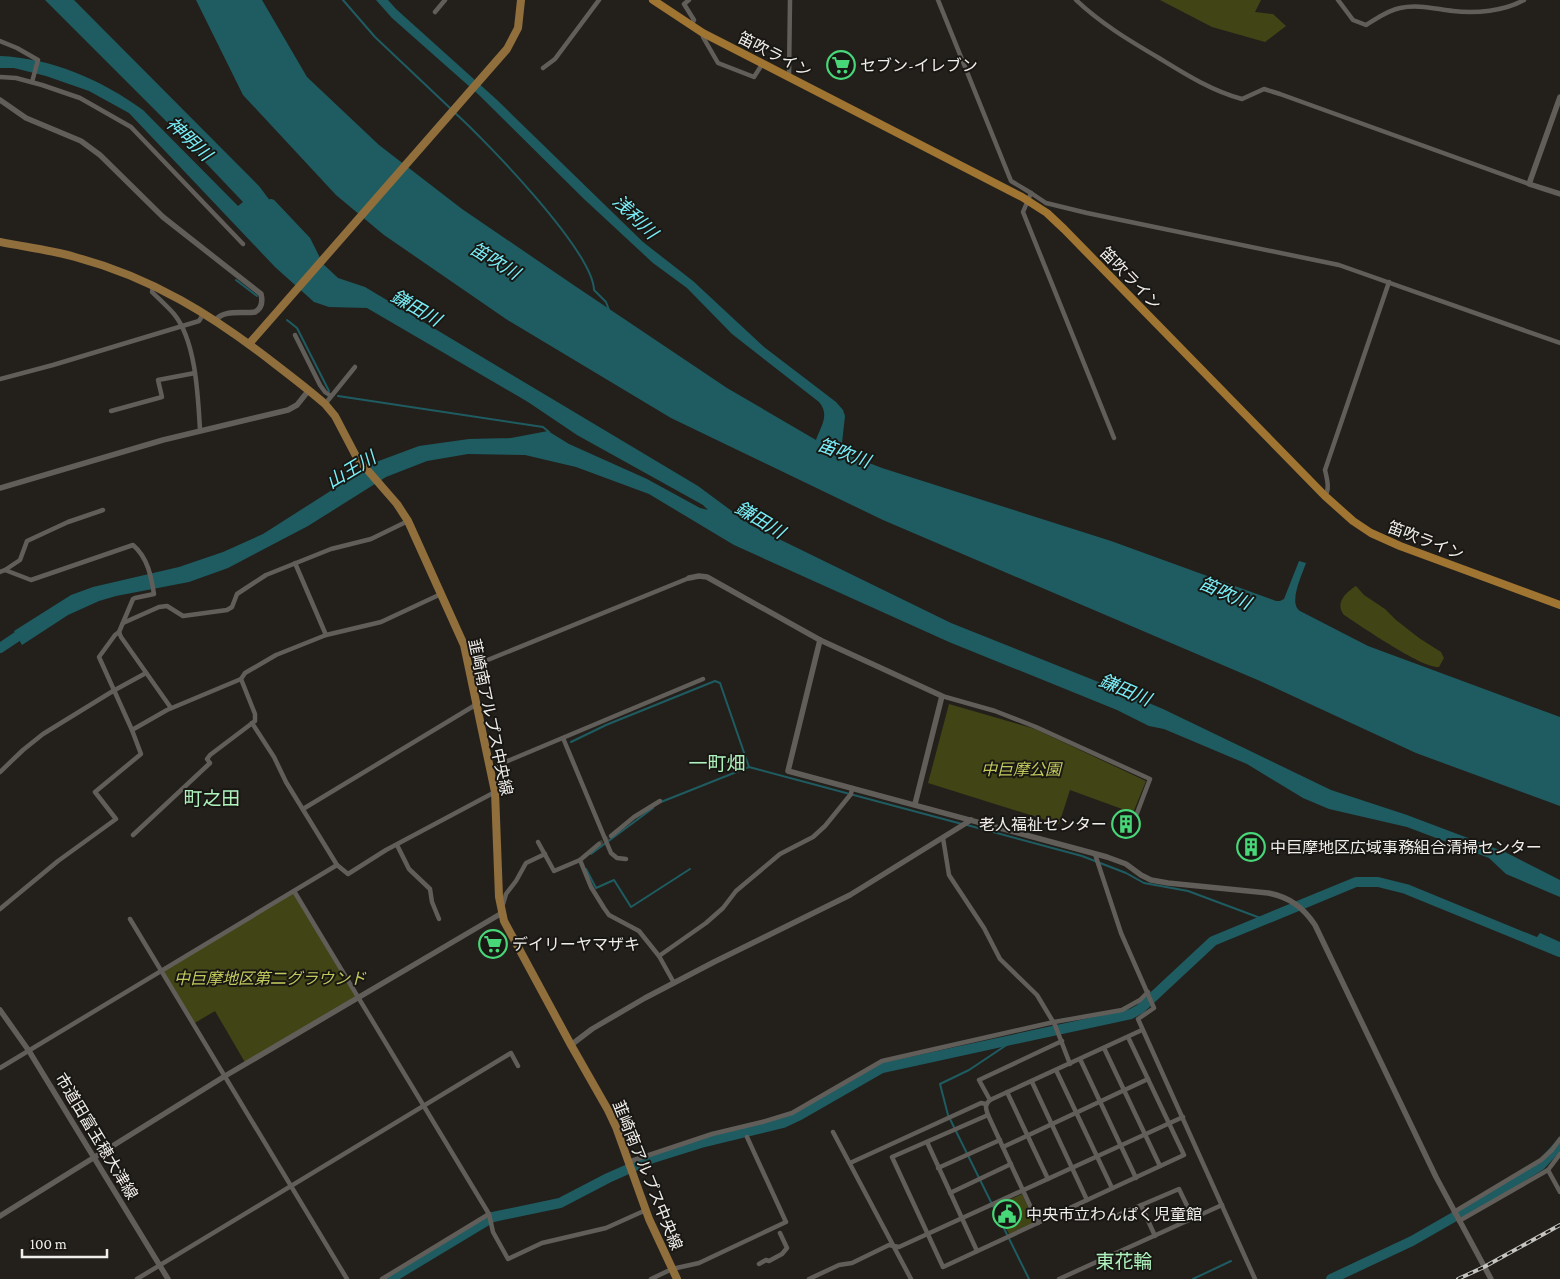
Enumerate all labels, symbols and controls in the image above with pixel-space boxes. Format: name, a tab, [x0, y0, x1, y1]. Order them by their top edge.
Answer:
street label: 笛吹ライン	[735, 29, 814, 80]
supermarket icon: セブン-イレブン	[826, 50, 856, 80]
place label: セブン-イレブン	[860, 57, 978, 74]
water label: 神明川	[162, 113, 217, 166]
water label: 浅利川	[609, 191, 663, 244]
water label: 笛吹川	[467, 239, 525, 285]
street label: 笛吹ライン	[1097, 244, 1165, 313]
water label: 鎌田川	[388, 286, 446, 331]
water label: 笛吹川	[815, 434, 875, 472]
water label: 山王川	[323, 446, 381, 492]
water label: 鎌田川	[732, 498, 790, 544]
street label: 笛吹ライン	[1385, 518, 1466, 563]
water label: 笛吹川	[1196, 573, 1256, 614]
street label: 韮崎南アルプス中央線	[466, 637, 515, 797]
water label: 鎌田川	[1096, 670, 1156, 711]
district label: 一町畑	[688, 753, 746, 774]
park label: 中巨摩公園	[981, 761, 1063, 778]
district label: 町之田	[183, 788, 241, 809]
building icon: 老人福祉センター	[1111, 809, 1141, 839]
place label: 老人福祉センター	[979, 816, 1107, 833]
building icon: 中巨摩地区広域事務組合清掃センター	[1236, 832, 1266, 862]
place label: 中巨摩地区広域事務組合清掃センター	[1270, 839, 1542, 856]
supermarket icon: デイリーヤマザキ	[478, 929, 508, 959]
place label: デイリーヤマザキ	[512, 936, 640, 953]
park label: 中巨摩地区第二グラウンド	[174, 970, 367, 987]
street label: 市道田富玉穂大津線	[52, 1070, 141, 1202]
street label: 韮崎南アルプス中央線	[610, 1098, 685, 1252]
public building icon: 中央市立わんぱく児童館	[992, 1199, 1022, 1229]
place label: 中央市立わんぱく児童館	[1026, 1206, 1202, 1223]
scale bar	[22, 1226, 108, 1258]
text: 100 m	[30, 1236, 67, 1252]
district label: 東花輪	[1095, 1251, 1153, 1272]

